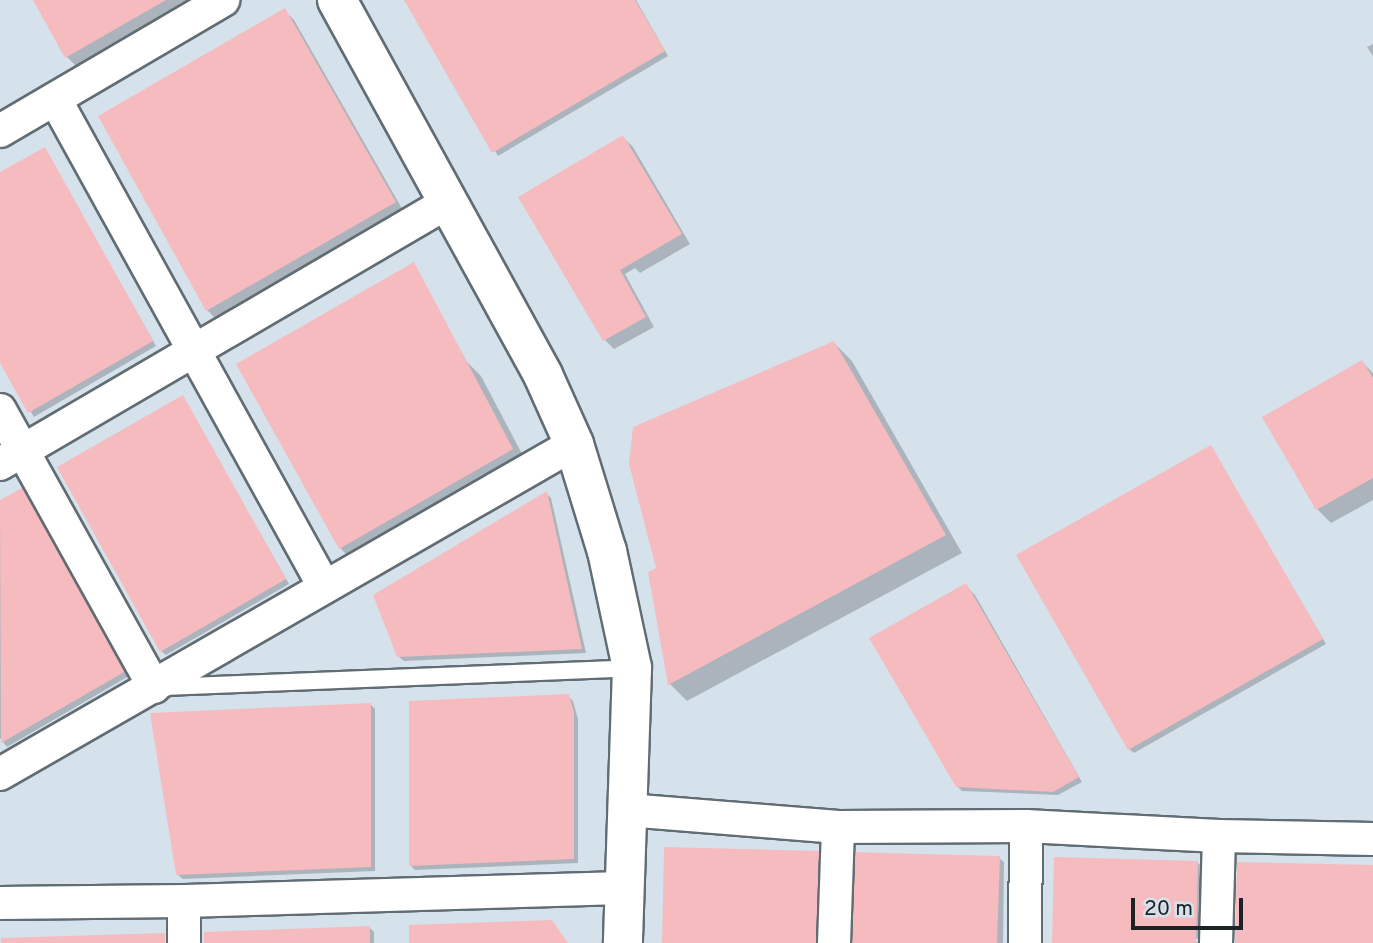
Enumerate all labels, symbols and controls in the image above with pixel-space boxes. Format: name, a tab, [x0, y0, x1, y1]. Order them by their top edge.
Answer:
scale bar	[1135, 884, 1247, 928]
text: 20 m	[1144, 896, 1193, 923]

